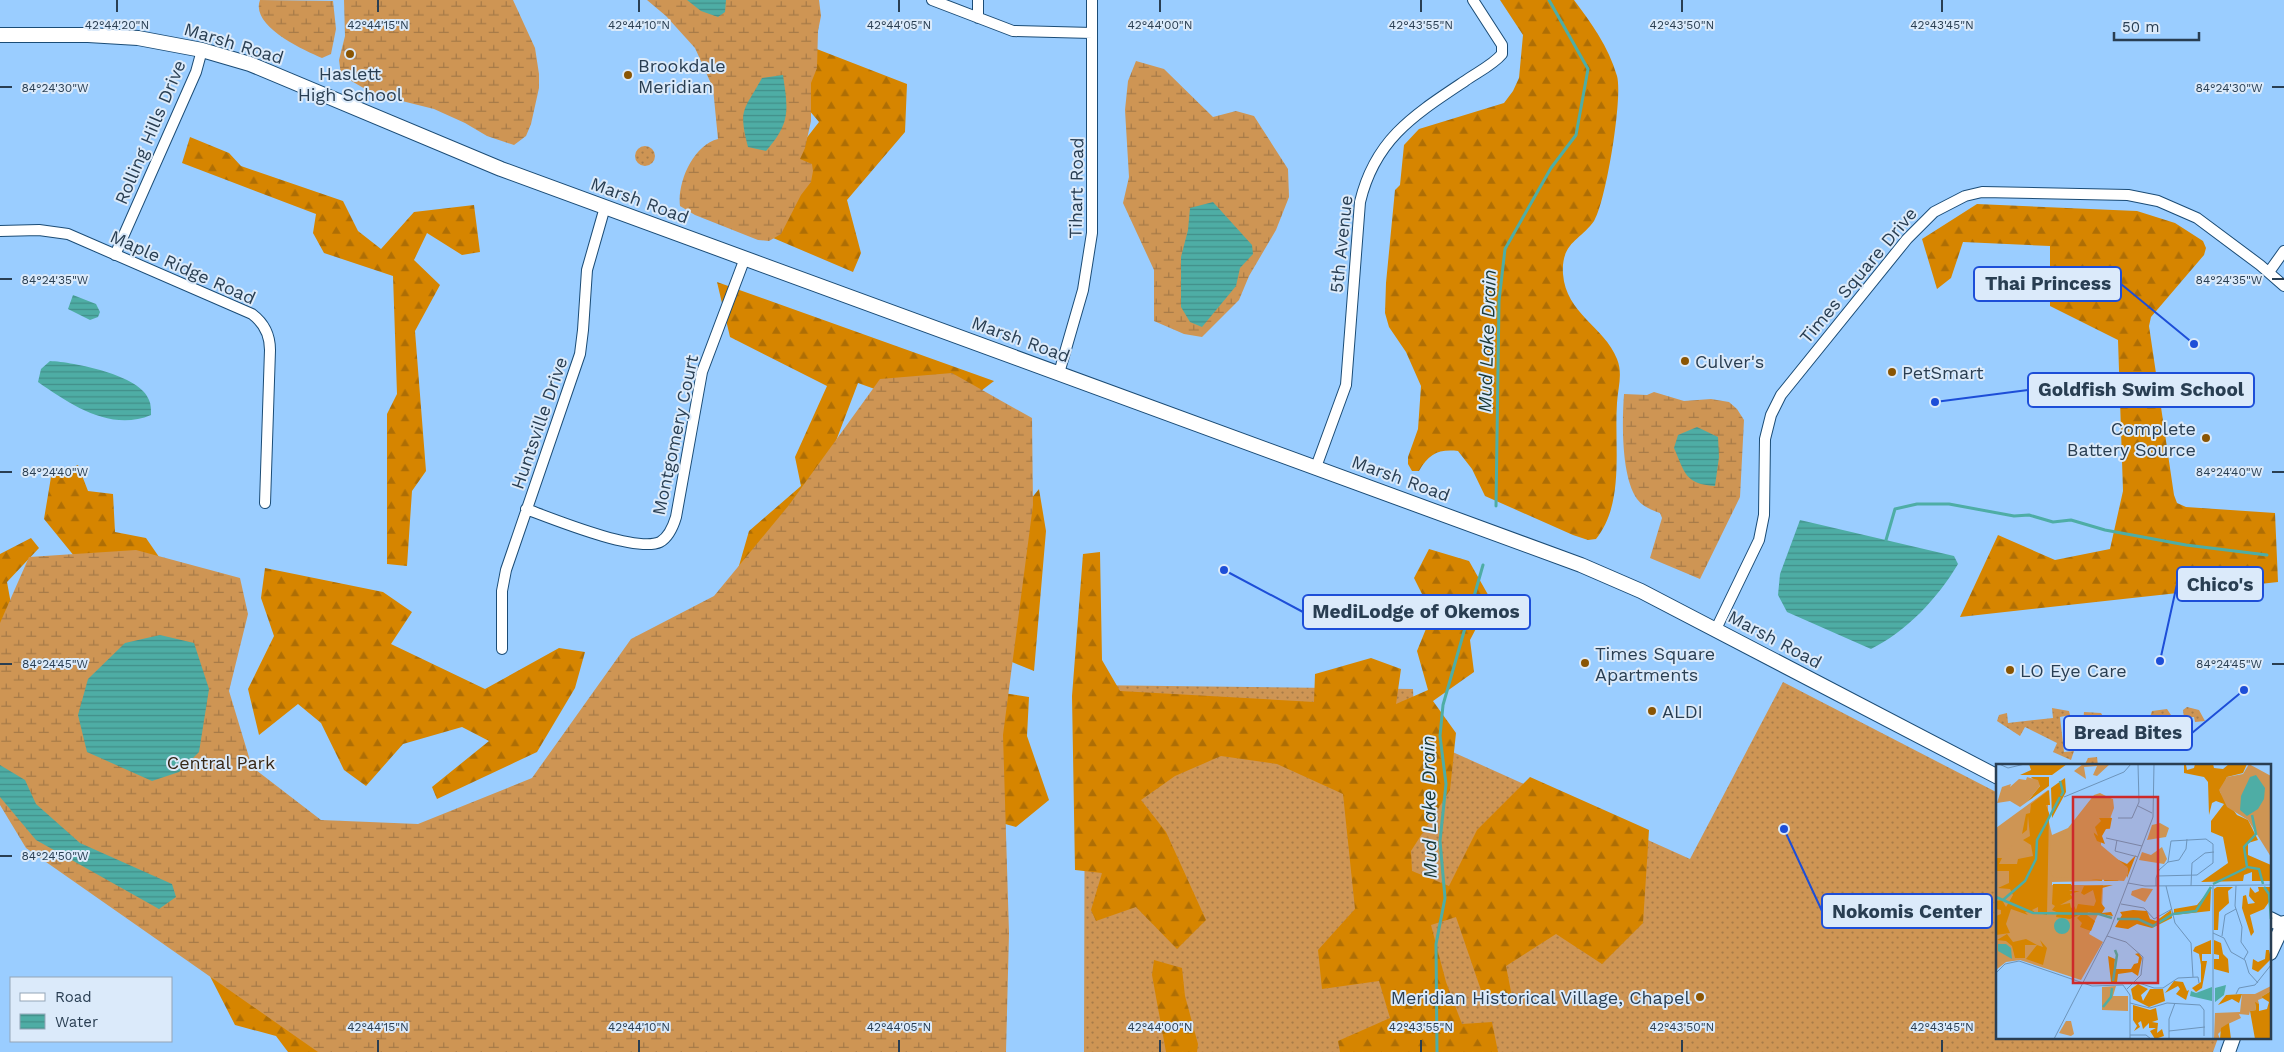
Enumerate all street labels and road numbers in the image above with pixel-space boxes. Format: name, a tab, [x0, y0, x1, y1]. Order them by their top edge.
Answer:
street label: Marsh Road	[182, 18, 286, 68]
street label: Rolling Hills Drive	[110, 57, 190, 207]
street label: Tihart Road	[1065, 137, 1087, 239]
street label: Marsh Road	[588, 172, 692, 228]
street label: 5th Avenue	[1325, 194, 1357, 294]
street label: Times Square Drive	[1795, 203, 1921, 347]
street label: Maple Ridge Road	[107, 226, 259, 308]
street label: Marsh Road	[969, 311, 1073, 367]
street label: Montgomery Court	[648, 352, 702, 517]
street label: Huntsville Drive	[507, 354, 571, 492]
street label: Marsh Road	[1349, 450, 1453, 506]
street label: Marsh Road	[1725, 606, 1825, 672]

